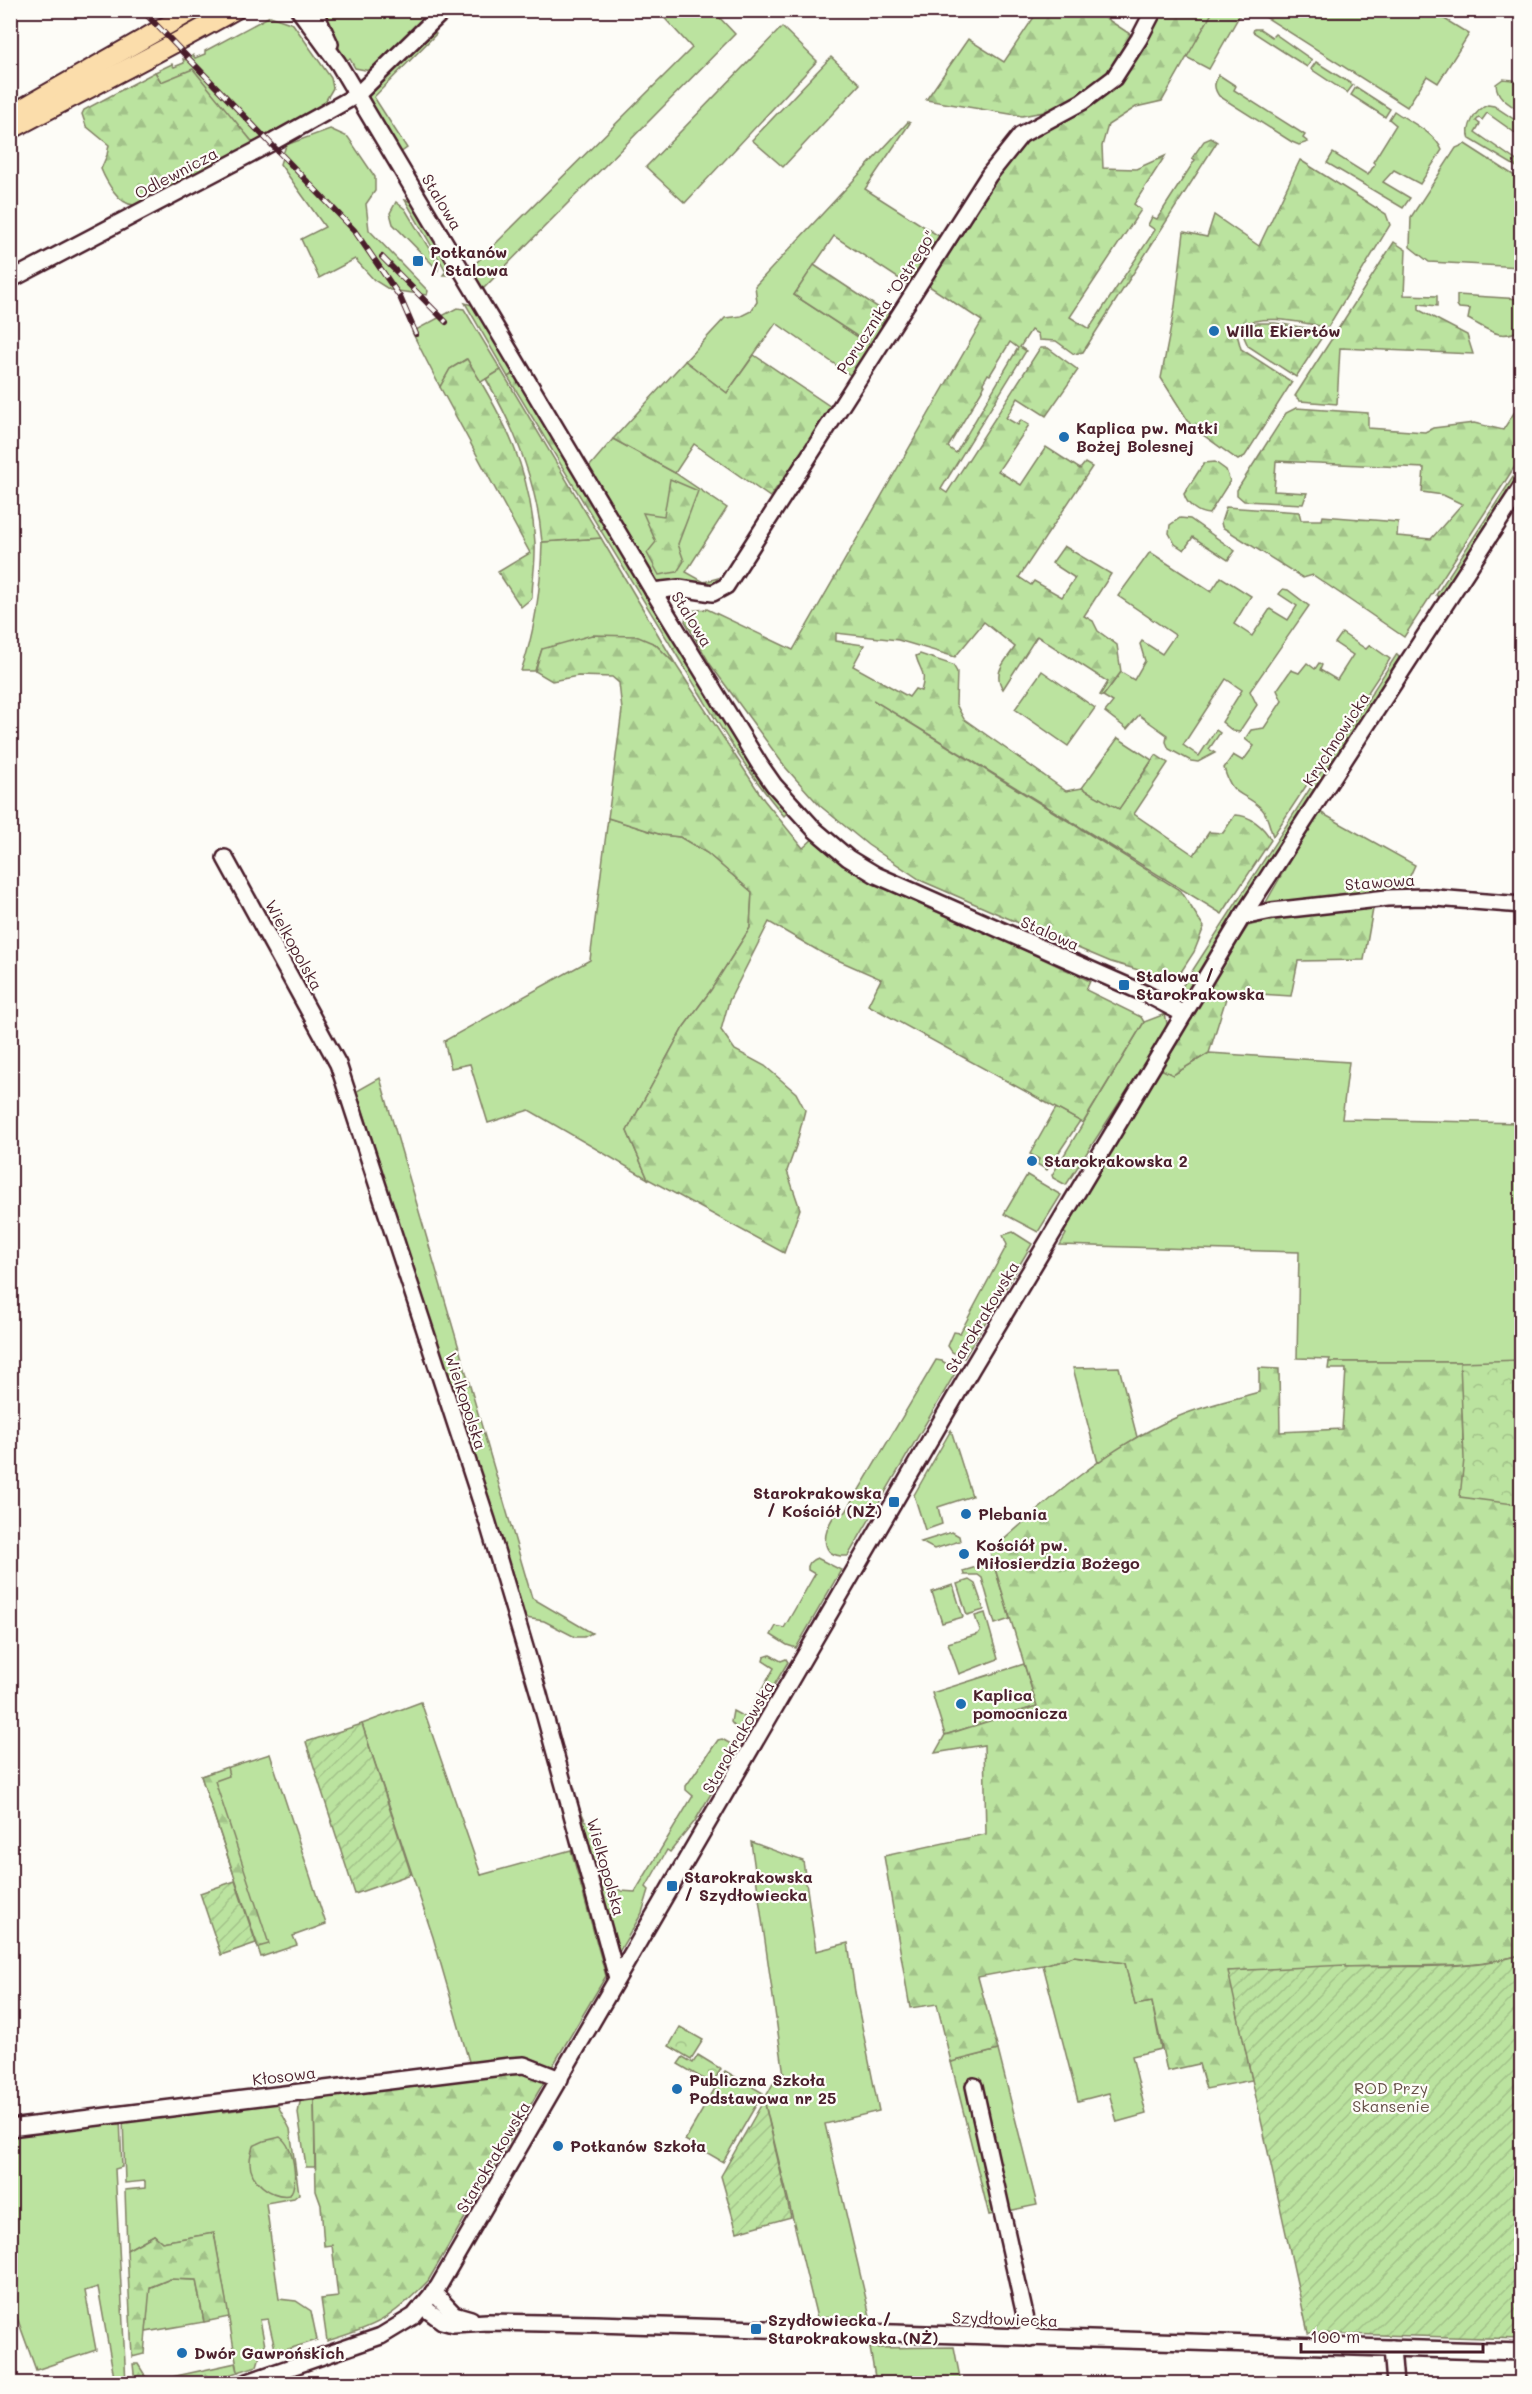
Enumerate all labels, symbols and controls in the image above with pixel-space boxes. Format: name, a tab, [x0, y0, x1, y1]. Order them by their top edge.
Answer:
street label: Odlewnicza	[131, 142, 221, 203]
street label: Stalowa	[417, 170, 467, 234]
street label: Porucznika "Ostrego"	[831, 226, 940, 378]
place label: Potkanów / Stalowa	[430, 241, 508, 280]
marker: Potkanów / Stalowa	[411, 254, 425, 268]
place label: Willa Ekiertów	[1226, 320, 1341, 341]
marker: Willa Ekiertów	[1207, 324, 1221, 338]
place label: Kaplica pw. Matki Bożej Bolesnej	[1076, 417, 1218, 456]
marker: Kaplica pw. Matki Bożej Bolesnej	[1057, 430, 1071, 444]
street label: Stalowa	[667, 587, 718, 651]
street label: Krychnowicka	[1297, 688, 1374, 790]
street label: Stawowa	[1344, 869, 1416, 894]
street label: Wielkopolska	[261, 896, 328, 994]
street label: Stalowa	[1018, 910, 1083, 955]
place label: Stalowa / Starokrakowska	[1136, 965, 1265, 1004]
marker: Stalowa / Starokrakowska	[1117, 978, 1131, 992]
place label: Starokrakowska 2	[1044, 1150, 1188, 1171]
marker: Starokrakowska 2	[1025, 1154, 1039, 1168]
street label: Starokrakowska	[940, 1257, 1023, 1376]
street label: Wielkopolska	[441, 1350, 492, 1452]
place label: Starokrakowska / Kościół (NŻ)	[753, 1482, 882, 1521]
marker: Starokrakowska / Kościół (NŻ)	[887, 1495, 901, 1509]
place label: Plebania	[978, 1503, 1047, 1524]
marker: Plebania	[959, 1507, 973, 1521]
place label: Kościół pw. Miłosierdzia Bożego	[976, 1534, 1140, 1573]
marker: Kościół pw. Miłosierdzia Bożego	[957, 1547, 971, 1561]
street label: Starokrakowska	[697, 1677, 778, 1797]
place label: Kaplica pomocnicza	[973, 1684, 1068, 1723]
marker: Kaplica pomocnicza	[954, 1697, 968, 1711]
street label: Wielkopolska	[583, 1816, 630, 1918]
place label: Starokrakowska / Szydłowiecka	[684, 1866, 813, 1905]
marker: Starokrakowska / Szydłowiecka	[665, 1879, 679, 1893]
street label: Kłosowa	[251, 2061, 317, 2090]
place label: Publiczna Szkoła Podstawowa nr 25	[689, 2069, 836, 2108]
park label: ROD Przy Skansenie	[1352, 2077, 1430, 2116]
marker: Publiczna Szkoła Podstawowa nr 25	[670, 2082, 684, 2096]
street label: Starokrakowska	[451, 2097, 534, 2216]
place label: Potkanów Szkoła	[570, 2135, 706, 2156]
marker: Potkanów Szkoła	[551, 2139, 565, 2153]
street label: Szydłowiecka	[952, 2306, 1058, 2331]
place label: Szydłowiecka / Starokrakowska (NŻ)	[768, 2309, 938, 2348]
scale bar	[1301, 2316, 1482, 2354]
marker: Szydłowiecka / Starokrakowska (NŻ)	[749, 2322, 763, 2336]
text: 100 m	[1310, 2324, 1360, 2348]
place label: Dwór Gawrońskich	[194, 2342, 344, 2363]
marker: Dwór Gawrońskich	[175, 2346, 189, 2360]

